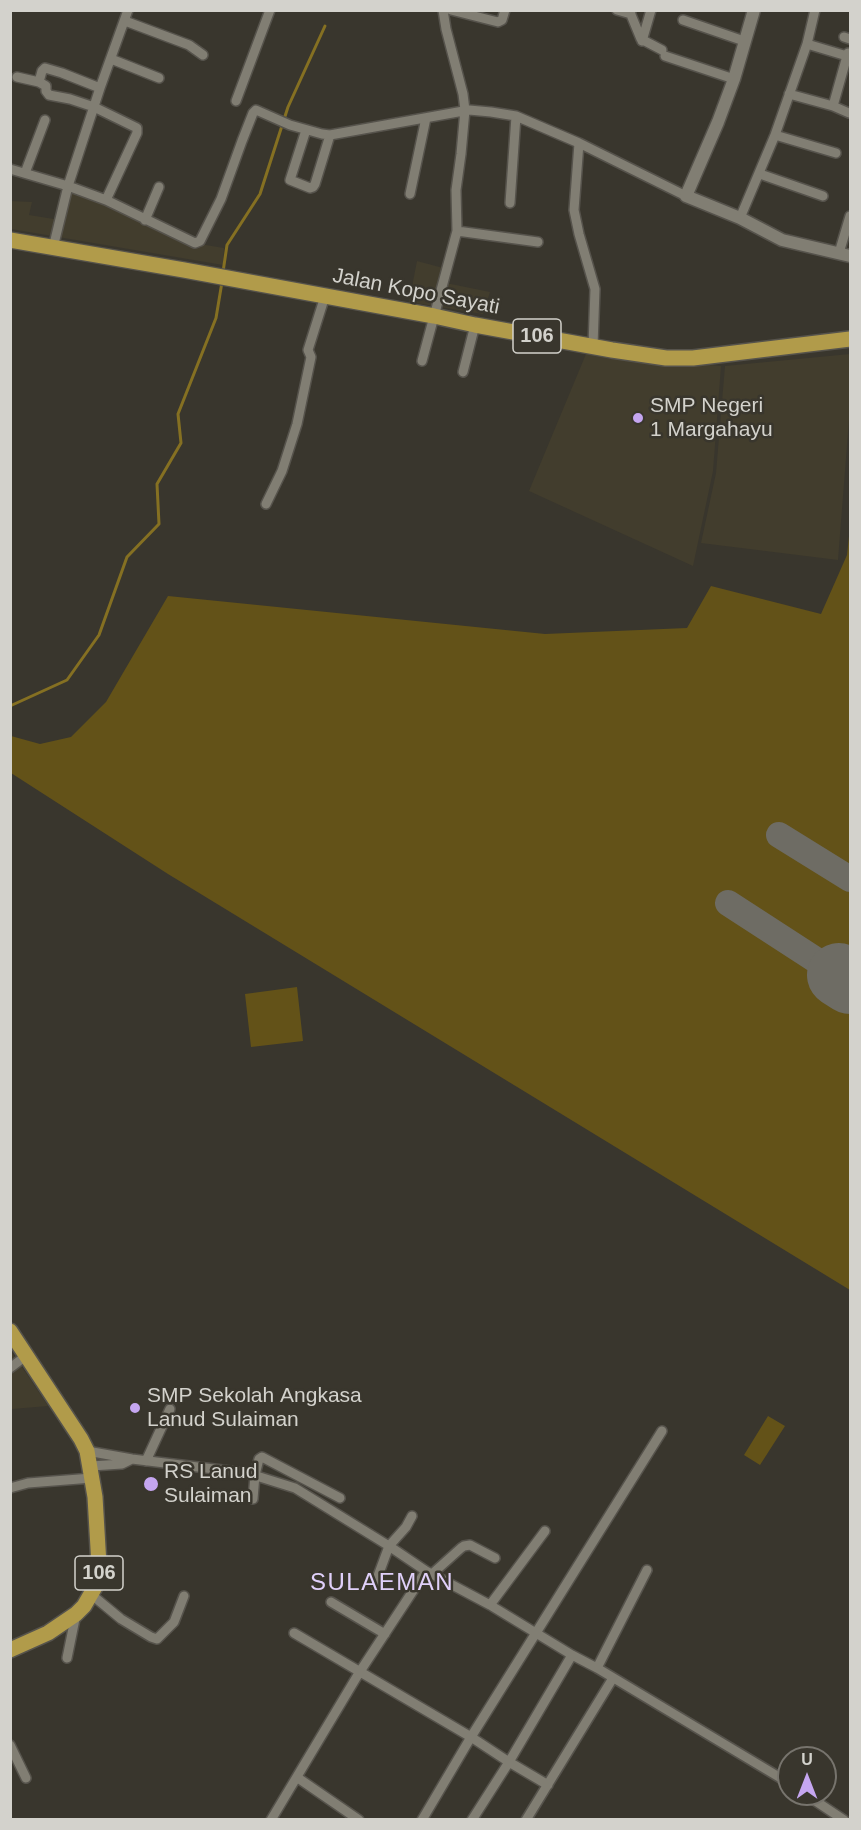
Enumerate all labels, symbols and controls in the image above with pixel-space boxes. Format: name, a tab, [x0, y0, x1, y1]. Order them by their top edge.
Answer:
street label: Jalan Kopo Sayati	[331, 263, 501, 321]
road number: 106	[513, 319, 561, 353]
place label: SMP Negeri 1 Margahayu	[650, 393, 773, 443]
marker: SMP Negeri 1 Margahayu	[631, 411, 645, 425]
place label: SMP Sekolah Angkasa Lanud Sulaiman	[147, 1383, 362, 1433]
marker: SMP Sekolah Angkasa Lanud Sulaiman	[128, 1401, 142, 1415]
place label: RS Lanud Sulaiman	[164, 1459, 257, 1509]
marker: RS Lanud Sulaiman	[142, 1475, 160, 1493]
road number: 106	[75, 1556, 123, 1590]
district label: SULAEMAN	[310, 1569, 454, 1597]
north arrow	[777, 1746, 837, 1806]
text: U	[801, 1751, 813, 1768]

